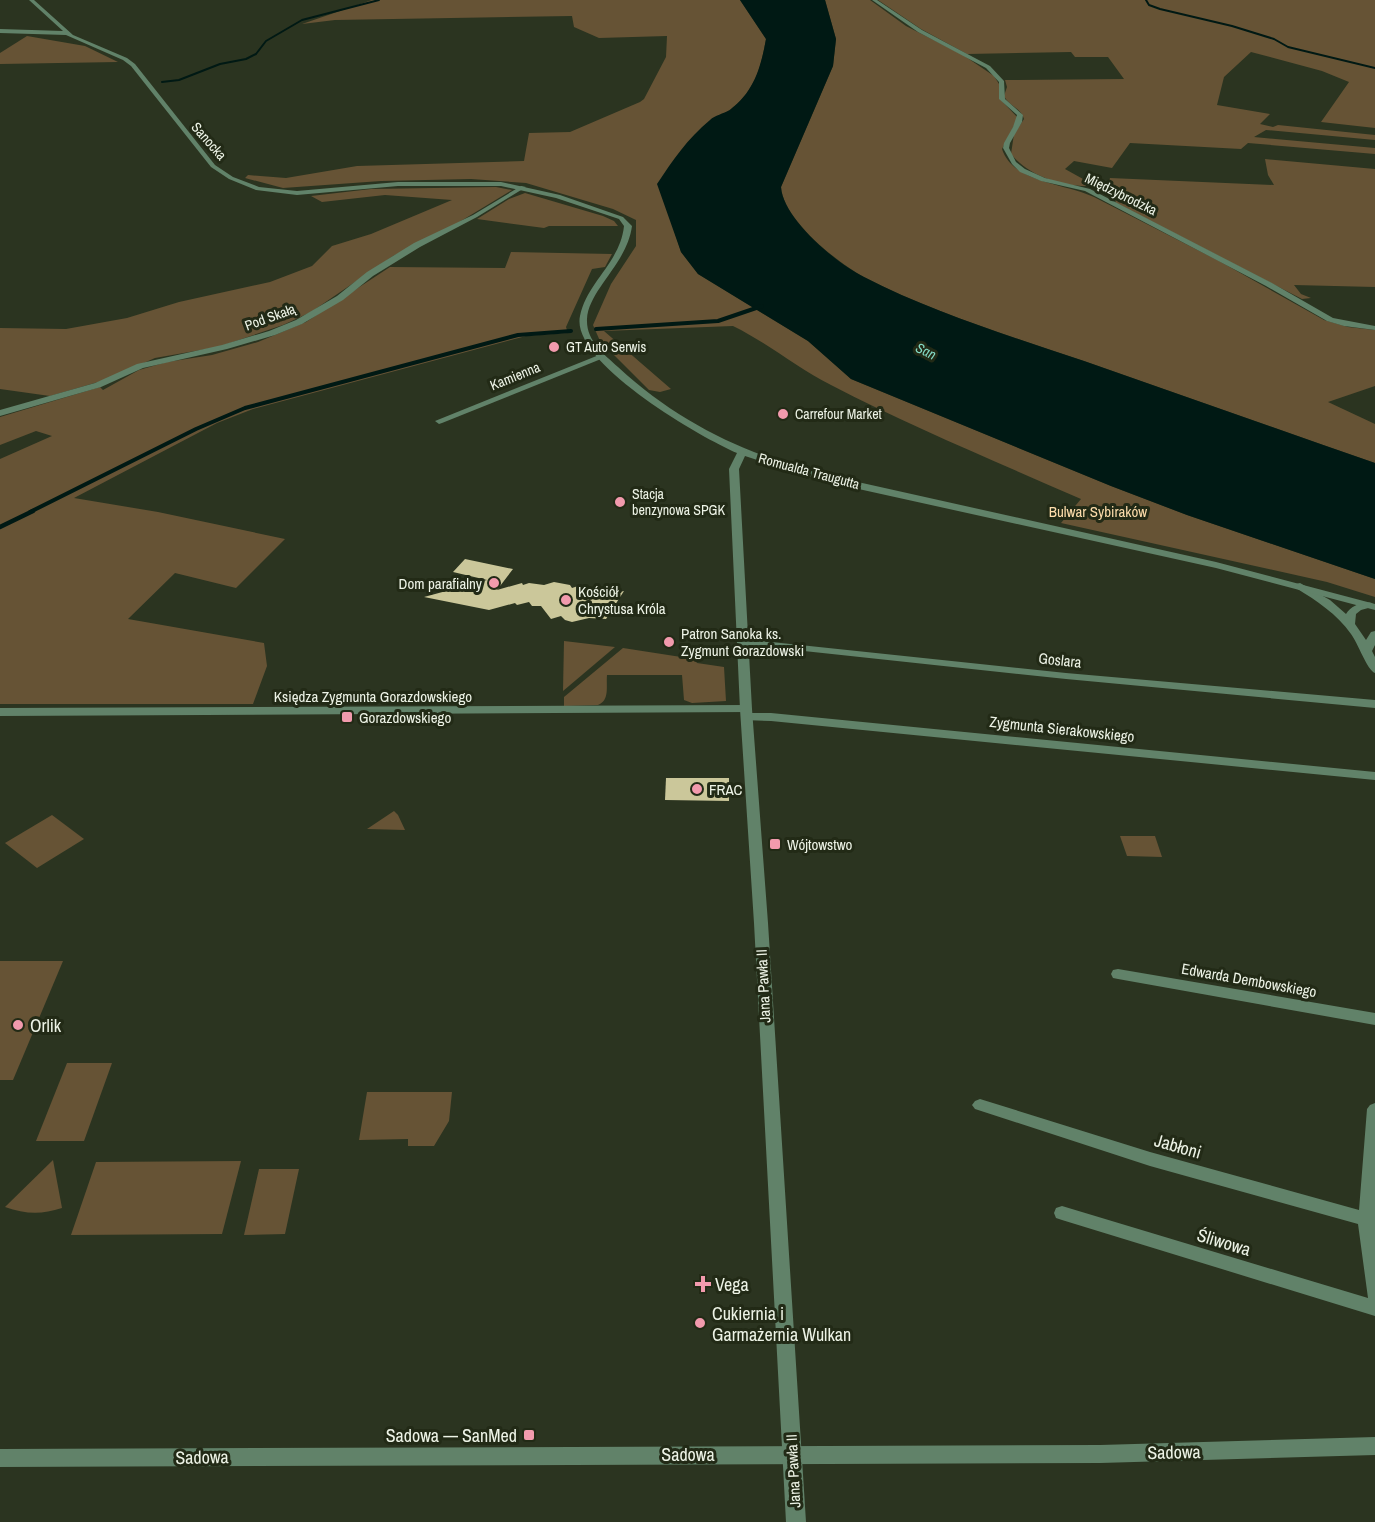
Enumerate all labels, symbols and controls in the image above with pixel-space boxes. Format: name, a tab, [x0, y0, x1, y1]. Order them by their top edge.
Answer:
street label: Sanocka	[188, 118, 231, 164]
street label: Międzybrodzka	[1082, 169, 1160, 219]
street label: Pod Skałą	[242, 299, 298, 334]
place label: GT Auto Serwis	[566, 338, 646, 356]
water label: San	[913, 338, 939, 364]
marker: GT Auto Serwis	[547, 340, 561, 354]
street label: Kamienna	[487, 358, 543, 394]
place label: Carrefour Market	[795, 405, 882, 423]
marker: Carrefour Market	[776, 407, 790, 421]
street label: Romualda Traugutta	[756, 449, 862, 493]
place label: Stacja benzynowa SPGK	[632, 485, 726, 519]
marker: Stacja benzynowa SPGK	[613, 495, 627, 509]
park label: Bulwar Sybiraków	[1049, 501, 1147, 522]
place label: Dom parafialny	[399, 573, 483, 594]
marker: Dom parafialny	[487, 576, 501, 590]
place label: Kościół Chrystusa Króla	[578, 581, 666, 619]
marker: Kościół Chrystusa Króla	[559, 593, 573, 607]
place label: Patron Sanoka ks. Zygmunt Gorazdowski	[681, 623, 804, 661]
marker: Patron Sanoka ks. Zygmunt Gorazdowski	[662, 635, 676, 649]
street label: Goslara	[1037, 647, 1083, 673]
street label: Księdza Zygmunta Gorazdowskiego	[274, 686, 472, 707]
place label: Gorazdowskiego	[359, 707, 451, 728]
marker: Gorazdowskiego	[340, 710, 354, 724]
street label: Zygmunta Sierakowskiego	[988, 711, 1136, 747]
place label: FRAC	[709, 779, 743, 800]
marker: FRAC	[690, 782, 704, 796]
place label: Wójtowstwo	[787, 834, 853, 855]
marker: Wójtowstwo	[768, 837, 782, 851]
street label: Jana Pawła II	[751, 949, 775, 1023]
street label: Edwarda Dembowskiego	[1180, 958, 1318, 1002]
place label: Orlik	[30, 1013, 62, 1038]
marker: Orlik	[11, 1018, 25, 1032]
street label: Jabłoni	[1152, 1127, 1204, 1165]
street label: Śliwowa	[1194, 1222, 1254, 1262]
place label: Vega	[715, 1272, 749, 1297]
marker: Vega	[696, 1277, 710, 1291]
place label: Cukiernia i Garmażernia Wulkan	[712, 1301, 851, 1347]
marker: Cukiernia i Garmażernia Wulkan	[693, 1316, 707, 1330]
place label: Sadowa — SanMed	[386, 1423, 517, 1448]
marker: Sadowa — SanMed	[522, 1428, 536, 1442]
street label: Jana Pawła II	[781, 1434, 805, 1508]
street label: Sadowa	[1147, 1439, 1201, 1465]
street label: Sadowa	[661, 1442, 715, 1467]
street label: Sadowa	[175, 1444, 229, 1470]

